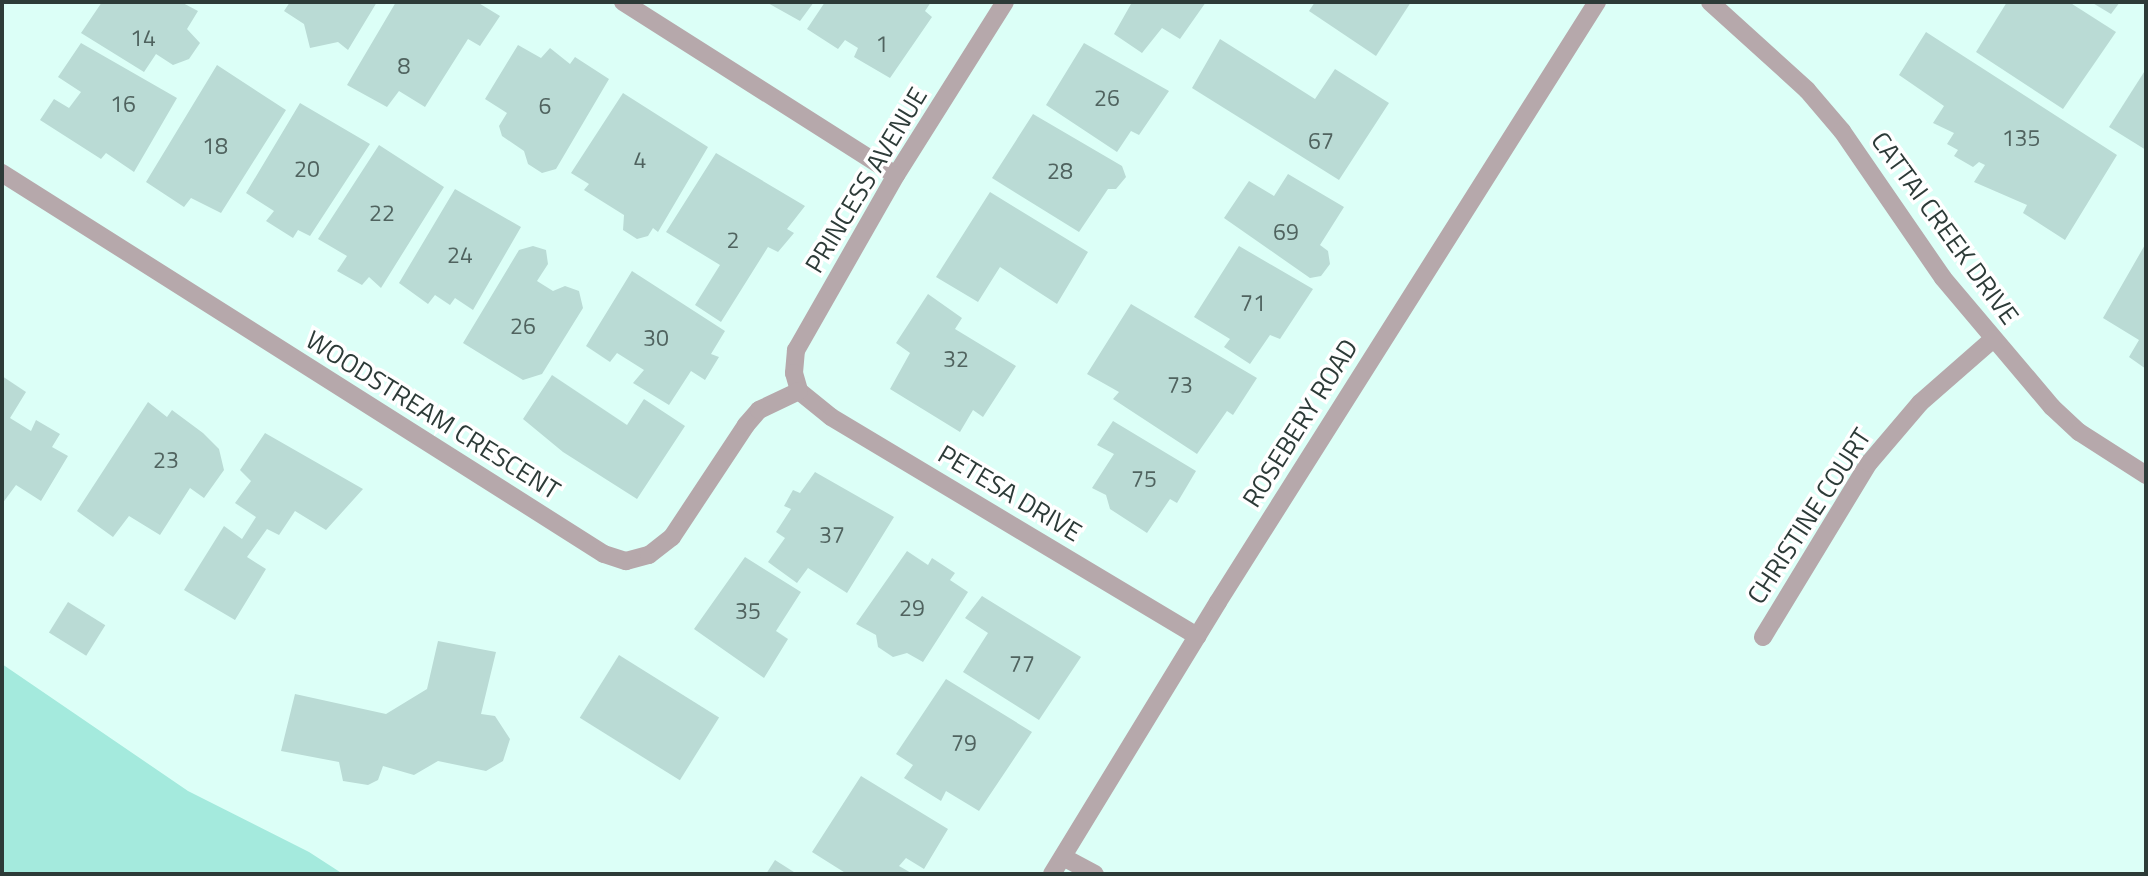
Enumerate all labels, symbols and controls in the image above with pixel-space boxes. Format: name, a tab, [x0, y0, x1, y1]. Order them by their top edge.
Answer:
house number: 14	[130, 24, 156, 52]
house number: 1	[876, 30, 888, 58]
house number: 8	[398, 52, 410, 80]
street label: PRINCESS AVENUE	[798, 82, 934, 278]
house number: 26	[1094, 84, 1120, 112]
house number: 16	[110, 90, 136, 118]
house number: 6	[539, 92, 551, 120]
house number: 135	[2002, 124, 2040, 152]
street label: CATTAI CREEK DRIVE	[1865, 126, 2025, 330]
house number: 67	[1308, 127, 1334, 155]
house number: 18	[202, 132, 228, 160]
house number: 4	[634, 146, 646, 174]
house number: 20	[294, 155, 320, 183]
house number: 28	[1047, 157, 1073, 185]
house number: 22	[369, 199, 395, 227]
house number: 69	[1273, 218, 1299, 246]
house number: 2	[727, 226, 739, 254]
house number: 24	[447, 241, 473, 269]
house number: 71	[1240, 289, 1266, 317]
house number: 26	[510, 312, 536, 340]
street label: WOODSTREAM CRESCENT	[300, 324, 566, 506]
house number: 30	[643, 324, 669, 352]
street label: ROSEBERY ROAD	[1236, 333, 1364, 513]
house number: 32	[943, 345, 969, 373]
house number: 73	[1167, 371, 1193, 399]
street label: CHRISTINE COURT	[1741, 422, 1877, 610]
street label: PETESA DRIVE	[933, 438, 1087, 548]
house number: 23	[153, 446, 179, 474]
house number: 75	[1131, 465, 1157, 493]
house number: 37	[819, 521, 845, 549]
house number: 29	[899, 594, 925, 622]
house number: 35	[735, 597, 761, 625]
house number: 77	[1009, 650, 1035, 678]
house number: 79	[951, 729, 977, 757]

